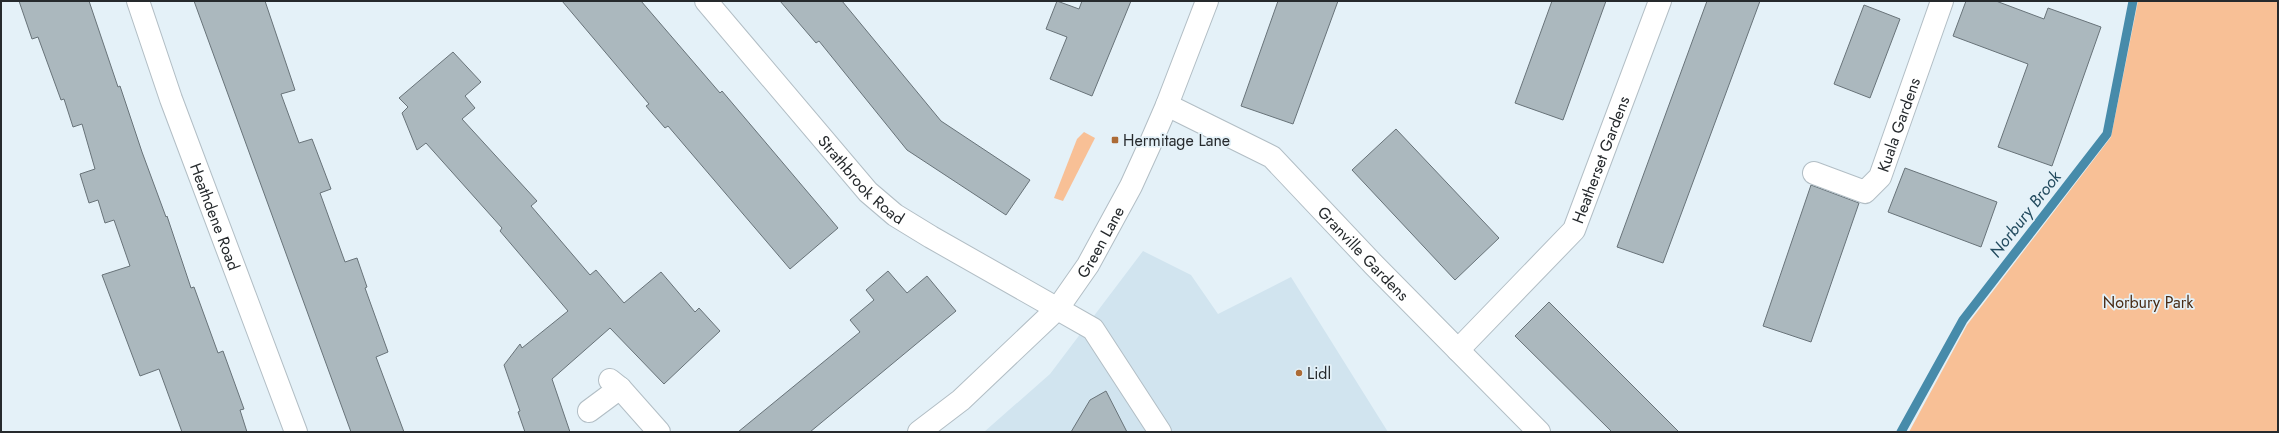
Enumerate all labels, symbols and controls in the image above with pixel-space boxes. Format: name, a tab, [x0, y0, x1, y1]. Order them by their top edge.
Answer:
street label: Kuala Gardens	[1871, 74, 1926, 175]
street label: Heatherset Gardens	[1566, 93, 1635, 227]
place label: Hermitage Lane	[1123, 129, 1230, 152]
street label: Strathbrook Road	[813, 130, 909, 230]
marker: Hermitage Lane	[1110, 135, 1120, 145]
street label: Heathdene Road	[185, 160, 246, 274]
water label: Norbury Brook	[1984, 165, 2067, 262]
street label: Granville Gardens	[1312, 201, 1415, 306]
street label: Green Lane	[1071, 202, 1129, 283]
park label: Norbury Park	[2103, 291, 2194, 314]
place label: Lidl	[1307, 362, 1331, 385]
marker: Lidl	[1294, 368, 1304, 378]

